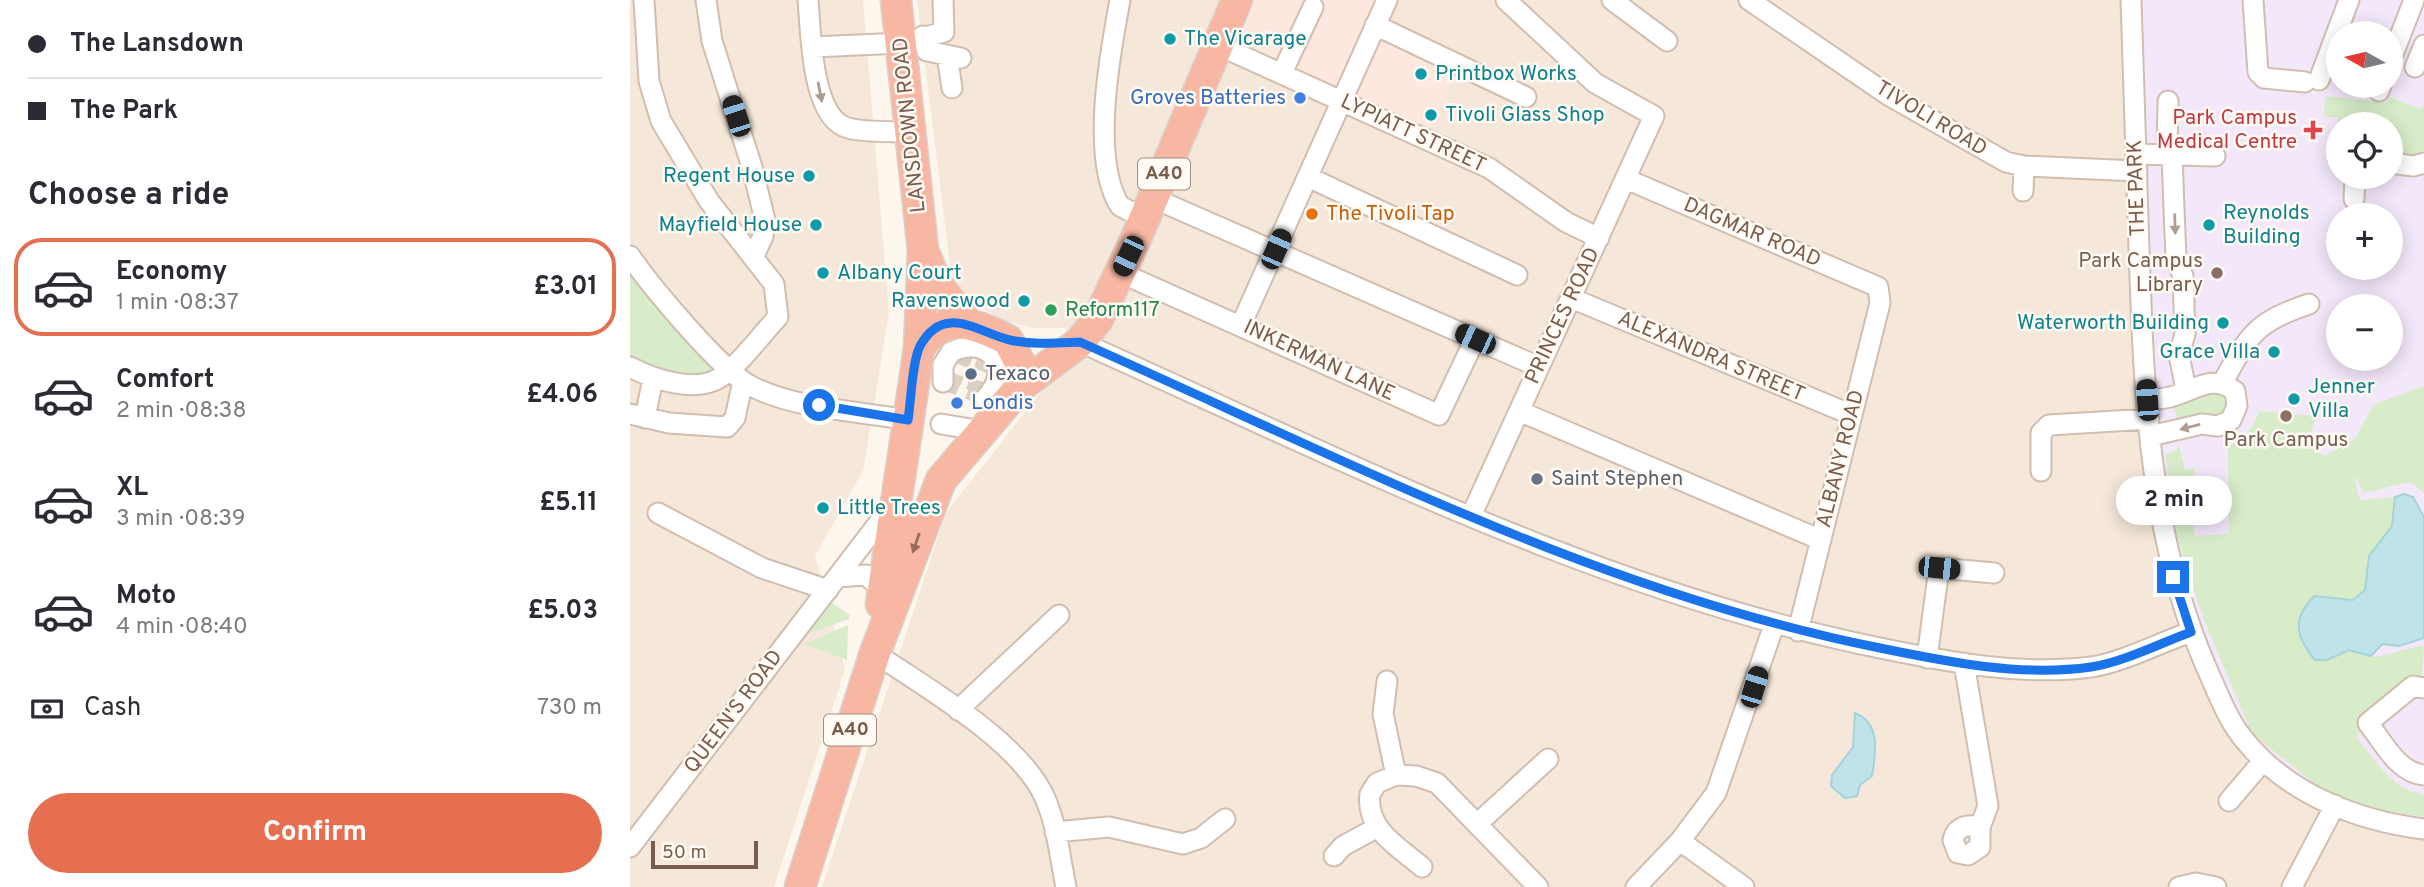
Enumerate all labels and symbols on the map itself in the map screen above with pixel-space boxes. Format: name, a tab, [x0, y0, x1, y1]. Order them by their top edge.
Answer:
north arrow	[2326, 21, 2403, 98]
place label: The Vicarage	[1184, 26, 1307, 53]
marker: The Vicarage	[1162, 31, 1178, 47]
street label: LANSDOWN ROAD	[887, 36, 933, 214]
place label: Printbox Works	[1435, 61, 1577, 88]
marker: Printbox Works	[1413, 66, 1429, 82]
street label: TIVOLI ROAD	[1870, 75, 1992, 163]
one-way arrow	[815, 81, 826, 103]
place label: Groves Batteries	[1130, 85, 1286, 112]
street label: LYPIATT STREET	[1336, 88, 1490, 180]
marker: Groves Batteries	[1292, 90, 1308, 106]
car	[720, 93, 753, 139]
place label: Tivoli Glass Shop	[1445, 102, 1605, 129]
place label: Park Campus Medical Centre	[2157, 105, 2297, 156]
marker: Tivoli Glass Shop	[1423, 107, 1439, 123]
marker: Park Campus Medical Centre	[2303, 120, 2323, 140]
street label: THE PARK	[2122, 139, 2152, 237]
road number: A40	[1138, 158, 1190, 190]
place label: Regent House	[663, 163, 795, 190]
marker: Regent House	[801, 168, 817, 184]
street label: DAGMAR ROAD	[1679, 192, 1825, 274]
place label: Reynolds Building	[2223, 200, 2310, 251]
place label: The Tivoli Tap	[1326, 201, 1455, 228]
marker: The Tivoli Tap	[1304, 206, 1320, 222]
place label: Mayfield House	[659, 212, 802, 239]
one-way arrow	[2169, 213, 2180, 235]
marker: Mayfield House	[808, 217, 824, 233]
marker: Reynolds Building	[2201, 217, 2217, 233]
car	[1258, 226, 1295, 272]
car	[1110, 233, 1147, 279]
street label: PRINCES ROAD	[1520, 243, 1606, 389]
place label: Park Campus Library	[2078, 248, 2203, 299]
place label: Albany Court	[837, 260, 962, 287]
marker: Albany Court	[815, 265, 831, 281]
marker: Park Campus Library	[2209, 265, 2225, 281]
place label: Ravenswood	[891, 288, 1010, 315]
marker: Ravenswood	[1016, 293, 1032, 309]
place label: Reform117	[1065, 297, 1160, 324]
marker: Reform117	[1043, 302, 1059, 318]
street label: ALEXANDRA STREET	[1613, 305, 1809, 409]
place label: Waterworth Building	[2017, 310, 2209, 337]
street label: INKERMAN LANE	[1239, 314, 1399, 408]
marker: Waterworth Building	[2215, 315, 2231, 331]
car	[1452, 321, 1499, 357]
place label: Grace Villa	[2159, 339, 2260, 366]
marker: Grace Villa	[2266, 344, 2282, 360]
place label: Texaco	[985, 361, 1050, 388]
marker: Texaco	[963, 366, 979, 382]
place label: Jenner Villa	[2308, 374, 2375, 425]
car	[2136, 378, 2159, 422]
street label: ALBANY ROAD	[1811, 387, 1871, 531]
route start	[803, 389, 835, 421]
place label: Londis	[971, 390, 1033, 417]
marker: Jenner Villa	[2286, 391, 2302, 407]
marker: Londis	[949, 395, 965, 411]
marker: Park Campus	[2278, 408, 2294, 424]
one-way arrow	[2179, 422, 2201, 433]
place label: Park Campus	[2224, 427, 2348, 454]
place label: Saint Stephen	[1551, 466, 1683, 493]
marker: Saint Stephen	[1529, 471, 1545, 487]
callout: 2 min	[2115, 476, 2231, 524]
place label: Little Trees	[837, 495, 941, 522]
marker: Little Trees	[815, 500, 831, 516]
one-way arrow	[910, 533, 921, 554]
car	[1918, 555, 1961, 581]
route end	[2157, 561, 2189, 593]
street label: QUEEN'S ROAD	[679, 645, 789, 779]
car	[1738, 664, 1771, 710]
road number: A40	[824, 715, 876, 746]
scale bar	[651, 838, 758, 870]

